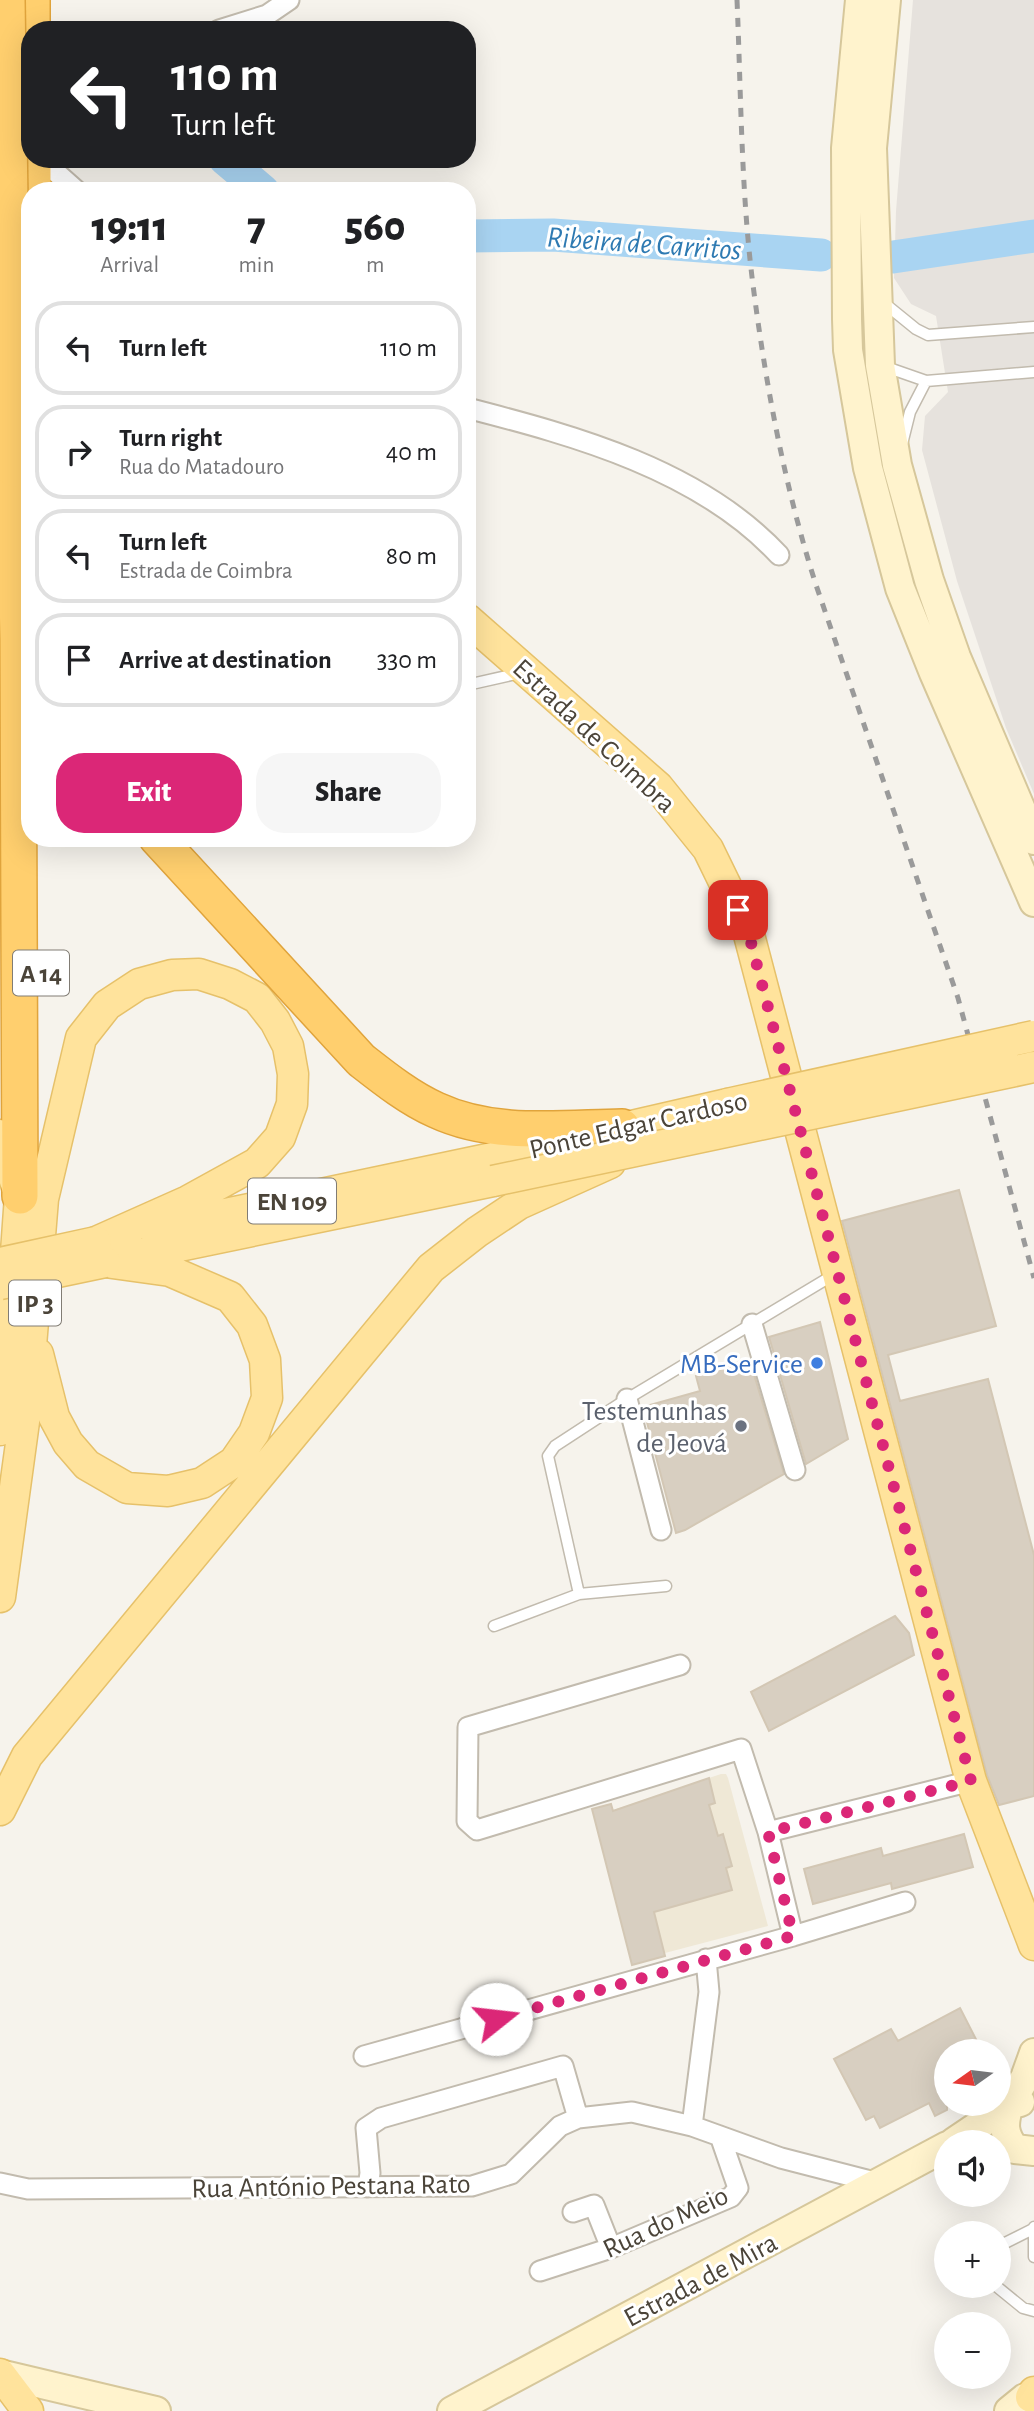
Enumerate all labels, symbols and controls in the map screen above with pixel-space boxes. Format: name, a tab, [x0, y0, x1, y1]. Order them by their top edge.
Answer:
icon: left	[56, 49, 147, 140]
text: 110 m	[171, 51, 279, 100]
text: Turn left	[171, 109, 275, 141]
text: 19:11	[91, 206, 168, 248]
text: 7	[247, 206, 266, 248]
text: 560	[345, 206, 405, 248]
water label: Ribeira de Carritos	[546, 222, 743, 266]
text: Arrival	[100, 254, 159, 277]
text: min	[238, 254, 274, 277]
text: m	[366, 254, 384, 277]
icon: left	[60, 329, 98, 367]
text: Turn left	[119, 335, 207, 361]
text: 110 m	[380, 335, 437, 361]
text: Turn right	[119, 425, 222, 451]
icon: right	[60, 433, 98, 471]
text: 40 m	[386, 439, 437, 465]
text: Rua do Matadouro	[119, 456, 284, 479]
text: Turn left	[119, 529, 207, 555]
icon: left	[60, 537, 98, 575]
text: 80 m	[386, 543, 437, 569]
text: Estrada de Coimbra	[119, 560, 293, 583]
icon: arrive	[60, 641, 98, 679]
text: Arrive at destination	[119, 647, 332, 673]
text: 330 m	[377, 647, 437, 673]
street label: Estrada de Coimbra	[507, 654, 680, 819]
button: Exit	[56, 753, 242, 833]
button: Share	[256, 753, 441, 833]
pin	[708, 880, 768, 940]
icon: arrive	[719, 891, 757, 929]
road number: A 14	[13, 950, 69, 996]
street label: Ponte Edgar Cardoso	[527, 1087, 750, 1165]
road number: EN 109	[248, 1178, 336, 1224]
road number: IP 3	[9, 1280, 61, 1326]
place label: MB-Service	[680, 1351, 803, 1379]
marker: MB-Service	[809, 1355, 825, 1371]
place label: Testemunhas de Jeová	[582, 1398, 727, 1458]
marker: Testemunhas de Jeová	[733, 1418, 749, 1434]
position arrow	[459, 1982, 533, 2056]
north arrow	[934, 2039, 1012, 2116]
map controls	[934, 2039, 1011, 2389]
button: sound	[934, 2130, 1011, 2207]
street label: Rua António Pestana Rato	[191, 2171, 471, 2203]
street label: Rua do Meio	[599, 2182, 733, 2264]
button: +	[934, 2221, 1011, 2298]
street label: Estrada de Mira	[620, 2229, 782, 2333]
button: −	[934, 2312, 1011, 2389]

